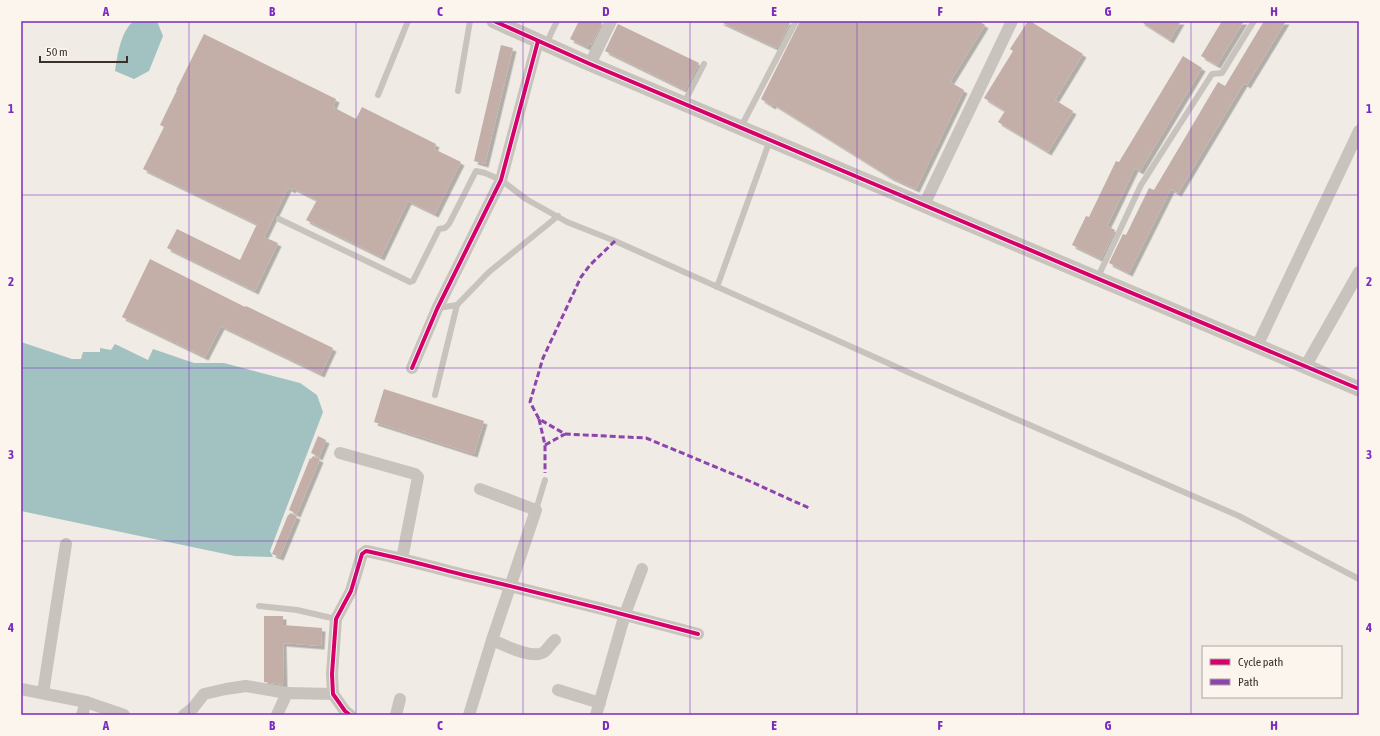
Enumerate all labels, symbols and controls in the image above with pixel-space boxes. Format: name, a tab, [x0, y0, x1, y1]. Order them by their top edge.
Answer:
text: A	[102, 4, 110, 19]
text: B	[269, 4, 276, 19]
text: C	[437, 4, 443, 19]
text: D	[602, 4, 610, 19]
text: E	[771, 4, 777, 19]
text: F	[937, 4, 943, 19]
text: G	[1105, 4, 1112, 19]
text: H	[1270, 4, 1278, 19]
scale bar	[40, 38, 127, 64]
text: 50 m	[46, 45, 68, 59]
text: 1	[8, 101, 14, 116]
text: 1	[1366, 101, 1372, 116]
text: 2	[8, 274, 14, 289]
text: 2	[1366, 274, 1372, 289]
text: 3	[8, 447, 14, 462]
text: 3	[1366, 447, 1372, 462]
text: 4	[7, 620, 14, 635]
text: 4	[1365, 620, 1372, 635]
legend	[1202, 646, 1342, 698]
text: Cycle path	[1238, 655, 1283, 669]
text: Path	[1238, 675, 1259, 689]
text: A	[102, 718, 110, 733]
text: B	[269, 718, 276, 733]
text: C	[437, 718, 443, 733]
text: D	[602, 718, 610, 733]
text: E	[771, 718, 777, 733]
text: F	[937, 718, 943, 733]
text: G	[1105, 718, 1112, 733]
text: H	[1270, 718, 1278, 733]

